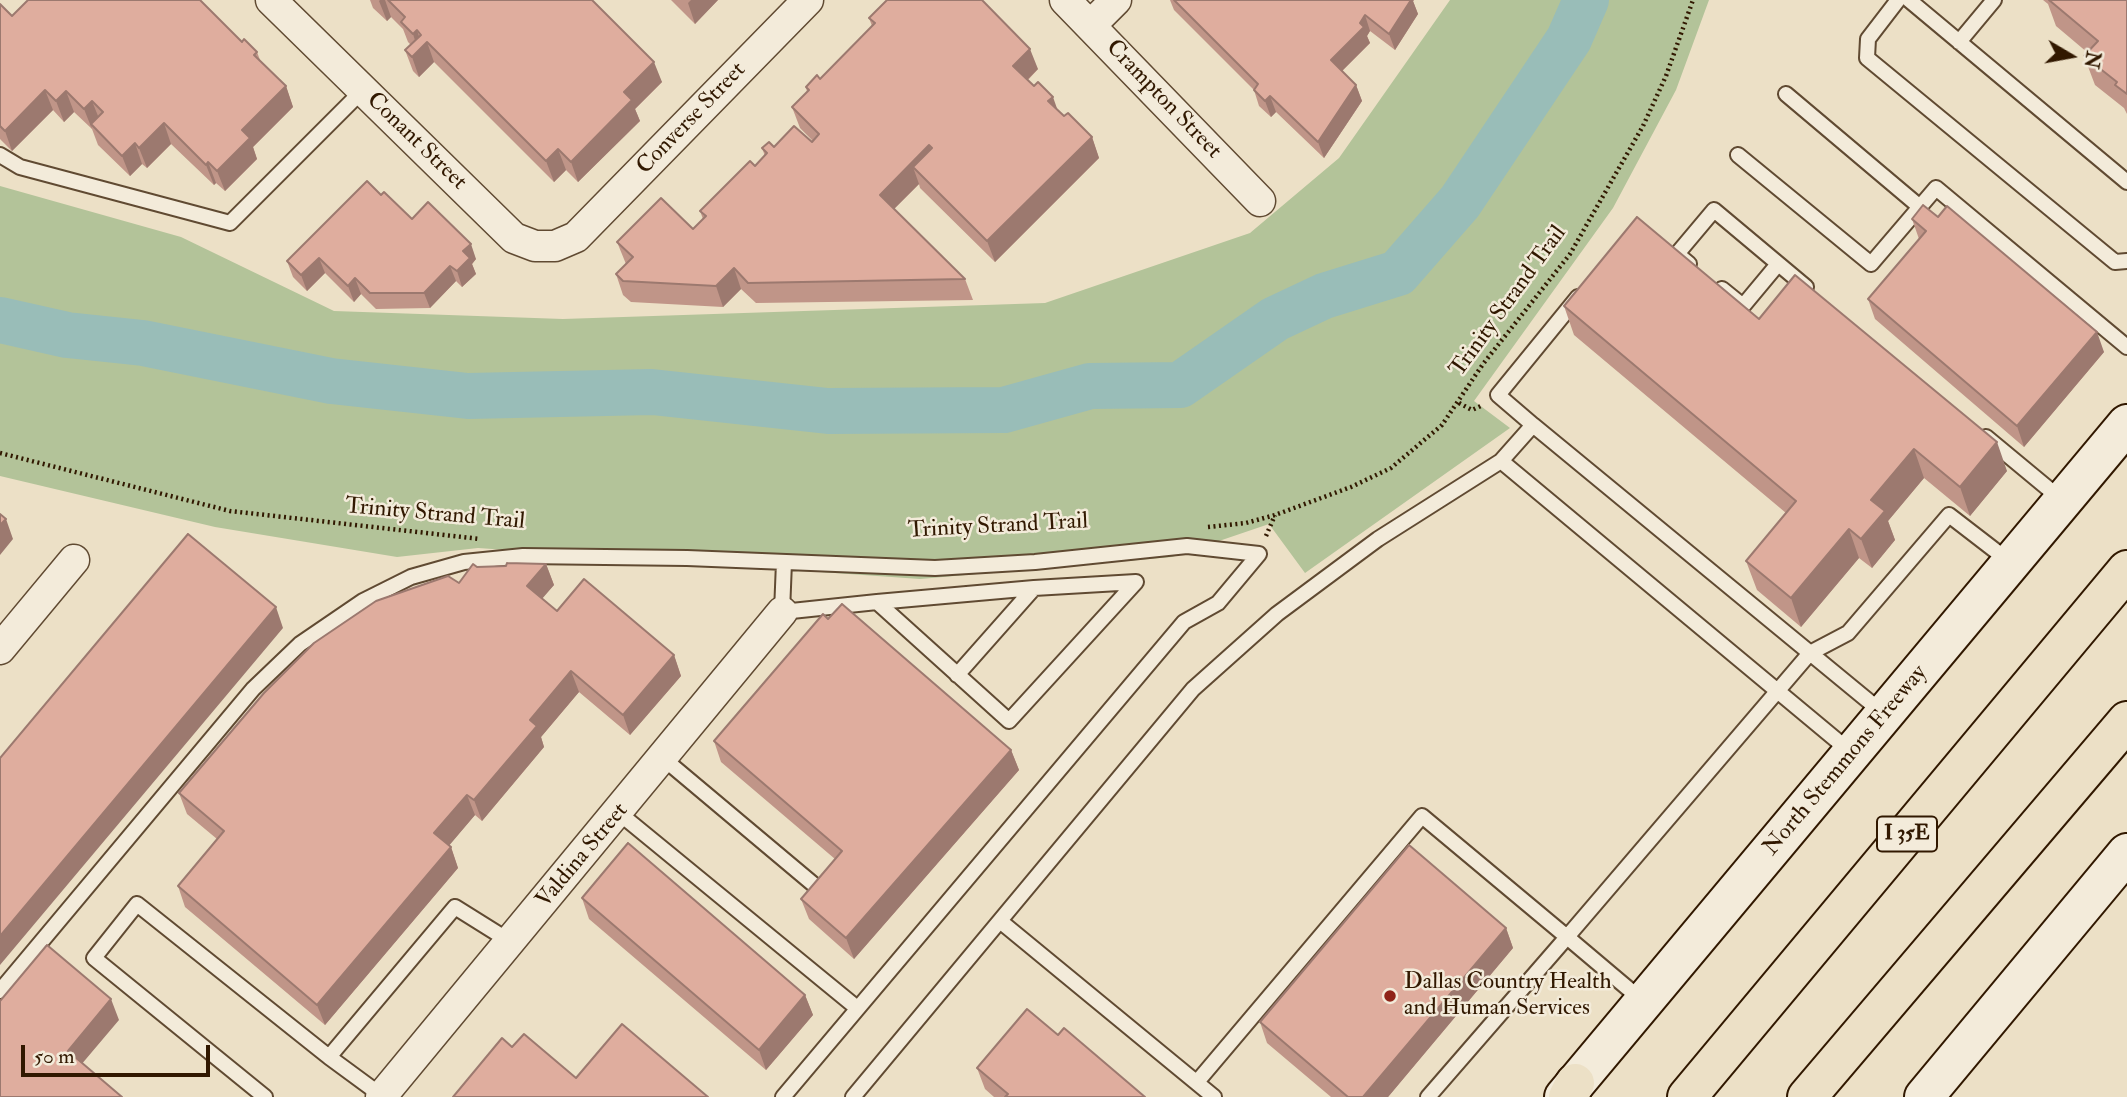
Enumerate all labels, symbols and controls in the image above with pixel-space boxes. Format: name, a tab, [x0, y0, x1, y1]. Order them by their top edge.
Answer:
north arrow	[2036, 21, 2106, 91]
street label: Crampton Street	[1099, 35, 1227, 165]
text: N	[2078, 49, 2105, 70]
street label: Converse Street	[632, 57, 752, 181]
street label: Conant Street	[360, 87, 472, 197]
street label: Trinity Strand Trail	[1445, 221, 1573, 383]
street label: Trinity Strand Trail	[344, 493, 526, 537]
street label: Trinity Strand Trail	[907, 508, 1089, 546]
street label: North Stemmons Freeway	[1758, 660, 1934, 862]
street label: Valdina Street	[531, 798, 635, 914]
road number: I 35E	[1877, 816, 1937, 852]
place label: Dallas Country Health and Human Services	[1404, 969, 1612, 1023]
marker: Dallas Country Health and Human Services	[1382, 988, 1398, 1004]
scale bar	[24, 1030, 214, 1074]
text: 50 m	[34, 1043, 75, 1070]

